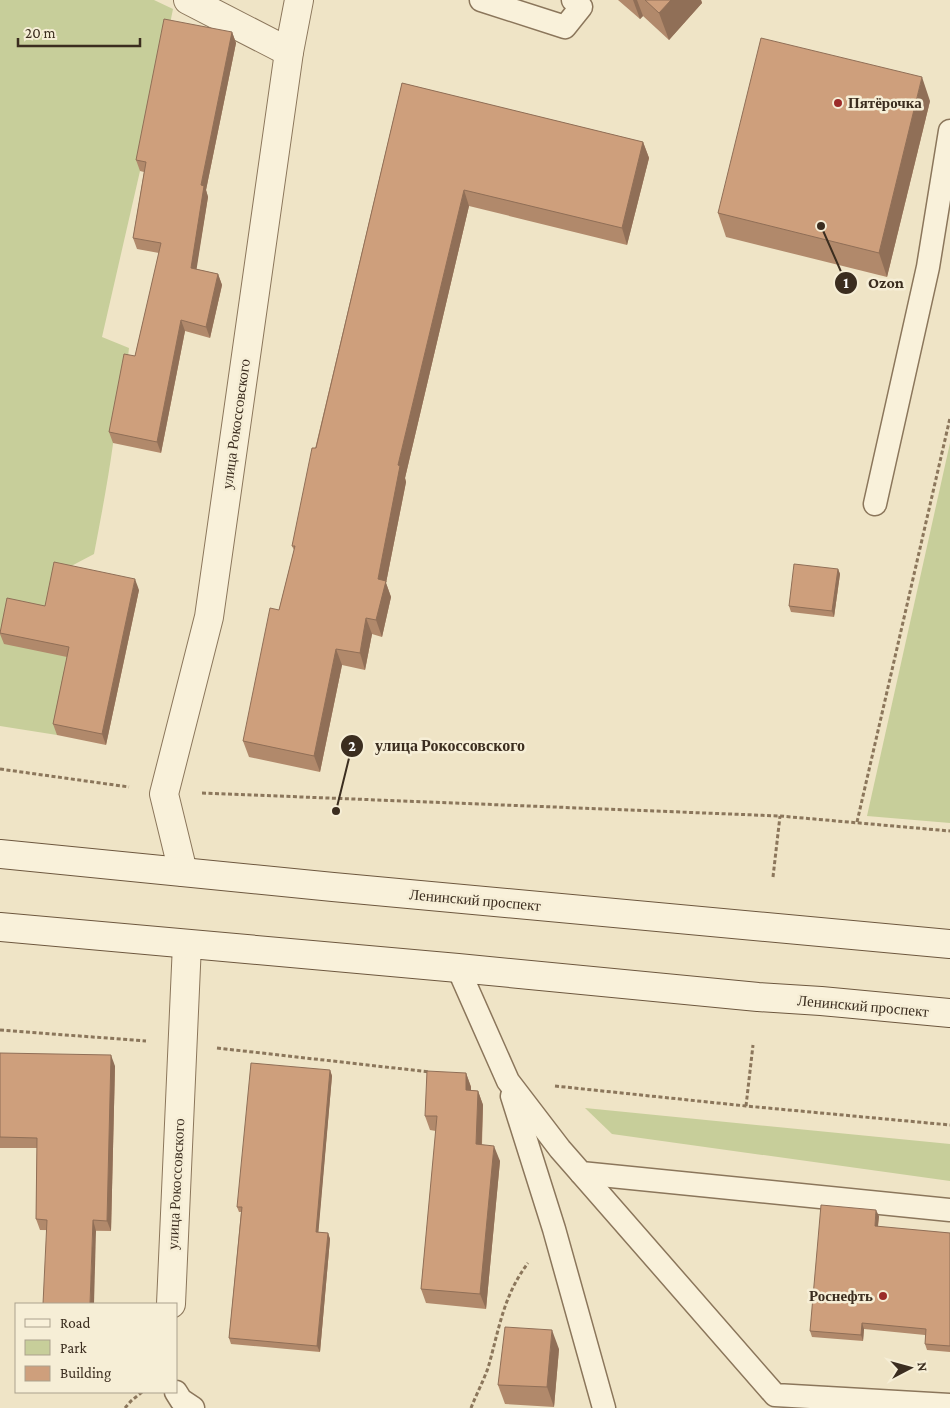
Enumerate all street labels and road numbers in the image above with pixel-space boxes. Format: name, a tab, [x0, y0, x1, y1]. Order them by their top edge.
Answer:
street label: улица Рокоссовского	[219, 358, 253, 490]
street label: Ленинский проспект	[409, 886, 542, 914]
street label: Ленинский проспект	[797, 992, 930, 1020]
street label: улица Рокоссовского	[165, 1118, 187, 1250]

